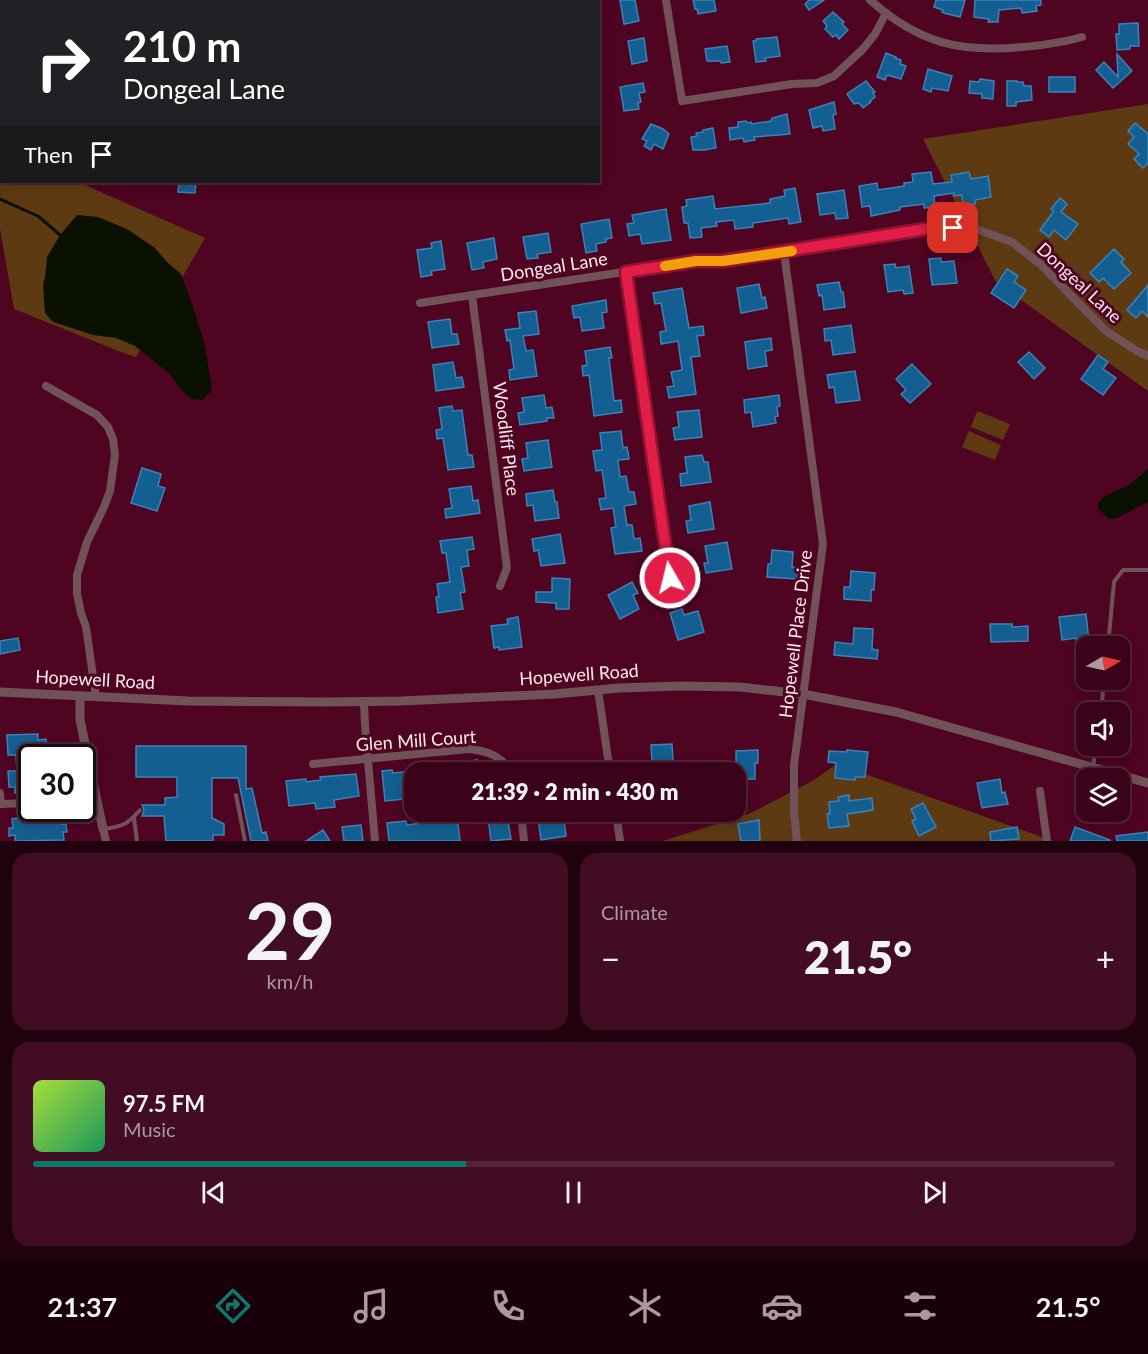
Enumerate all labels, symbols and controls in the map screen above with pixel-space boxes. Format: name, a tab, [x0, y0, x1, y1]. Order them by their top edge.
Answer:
text: 210 m	[123, 21, 241, 71]
icon: right	[24, 24, 102, 102]
text: Dongeal Lane	[123, 72, 285, 105]
icon: arrive	[85, 138, 118, 171]
text: Then	[24, 141, 73, 168]
pin	[927, 202, 978, 253]
icon: arrive	[936, 211, 969, 244]
street label: Dongeal Lane	[1033, 237, 1127, 327]
street label: Dongeal Lane	[499, 247, 609, 285]
street label: Woodliff Place	[489, 381, 525, 497]
position arrow	[638, 546, 702, 610]
street label: Hopewell Place Drive	[774, 549, 816, 719]
north arrow	[1076, 636, 1130, 690]
map controls	[1076, 636, 1130, 822]
street label: Hopewell Road	[518, 659, 639, 689]
street label: Hopewell Road	[35, 665, 155, 693]
button: sound	[1076, 702, 1130, 756]
street label: Glen Mill Court	[355, 725, 477, 755]
speed limit sign: 30	[18, 744, 96, 822]
button: layers	[1076, 768, 1130, 822]
text: 21:39 · 2 min · 430 m	[472, 778, 678, 805]
text: 29	[245, 883, 335, 977]
text: Climate	[601, 900, 668, 924]
text: 21.5°	[804, 930, 912, 984]
text: −	[601, 938, 620, 978]
text: +	[1096, 938, 1115, 978]
text: km/h	[267, 969, 313, 993]
text: 97.5 FM	[123, 1090, 205, 1117]
text: Music	[123, 1117, 176, 1141]
icon: previous	[197, 1176, 230, 1209]
icon: pause	[557, 1176, 590, 1209]
icon: next	[918, 1176, 951, 1209]
icon: directions	[212, 1285, 254, 1327]
icon: music	[350, 1285, 392, 1327]
icon: phone	[487, 1285, 529, 1327]
icon: climate	[624, 1285, 666, 1327]
icon: car	[761, 1285, 803, 1327]
icon: filters	[899, 1285, 941, 1327]
text: 21:37	[48, 1290, 117, 1323]
text: 21.5°	[1036, 1290, 1100, 1323]

